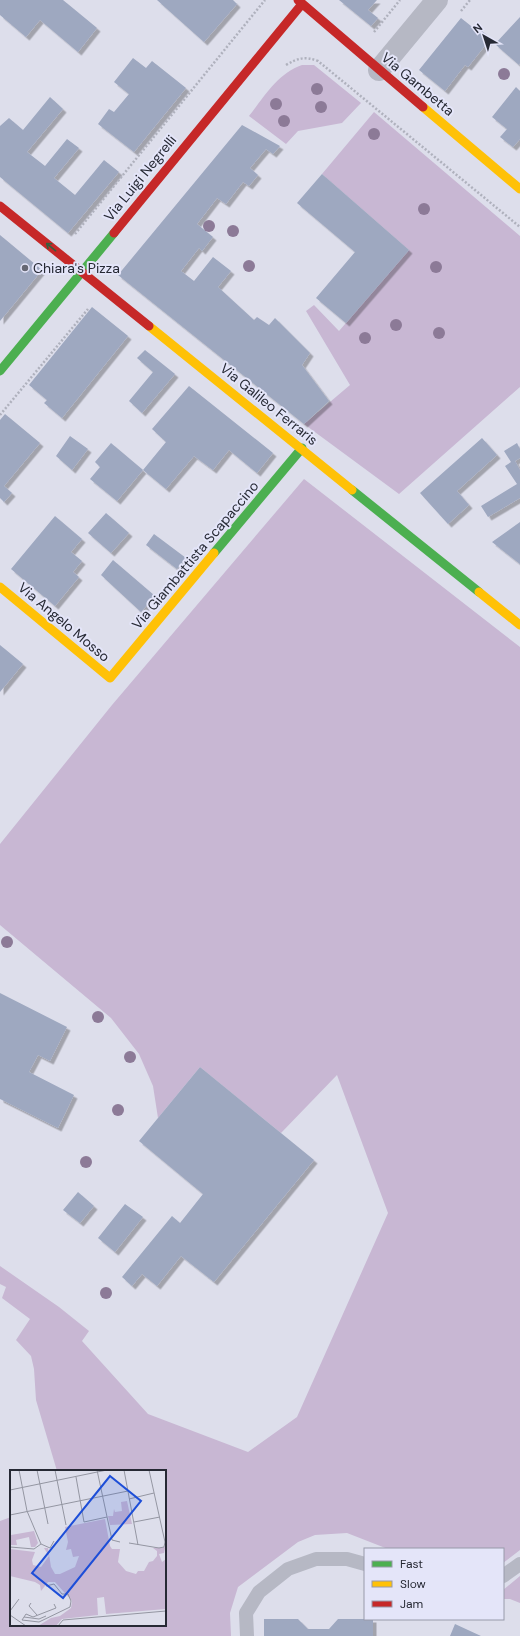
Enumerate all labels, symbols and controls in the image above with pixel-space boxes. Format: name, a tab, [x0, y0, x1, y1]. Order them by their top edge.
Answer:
north arrow	[464, 16, 504, 56]
text: N	[470, 20, 485, 36]
street label: Via Gambetta	[378, 48, 458, 120]
street label: Via Luigi Negrelli	[100, 131, 180, 225]
one-way arrow	[46, 243, 57, 251]
place label: Chiara's Pizza	[33, 259, 120, 277]
marker: Chiara's Pizza	[20, 263, 30, 273]
street label: Via Galileo Ferraris	[216, 359, 322, 449]
street label: Via Giambattista Scapaccino	[128, 477, 262, 633]
street label: Via Angelo Mosso	[14, 578, 114, 666]
inset map	[10, 1470, 166, 1626]
legend	[364, 1548, 504, 1620]
text: Fast	[400, 1556, 423, 1572]
text: Slow	[400, 1576, 426, 1592]
text: Jam	[400, 1596, 423, 1612]

